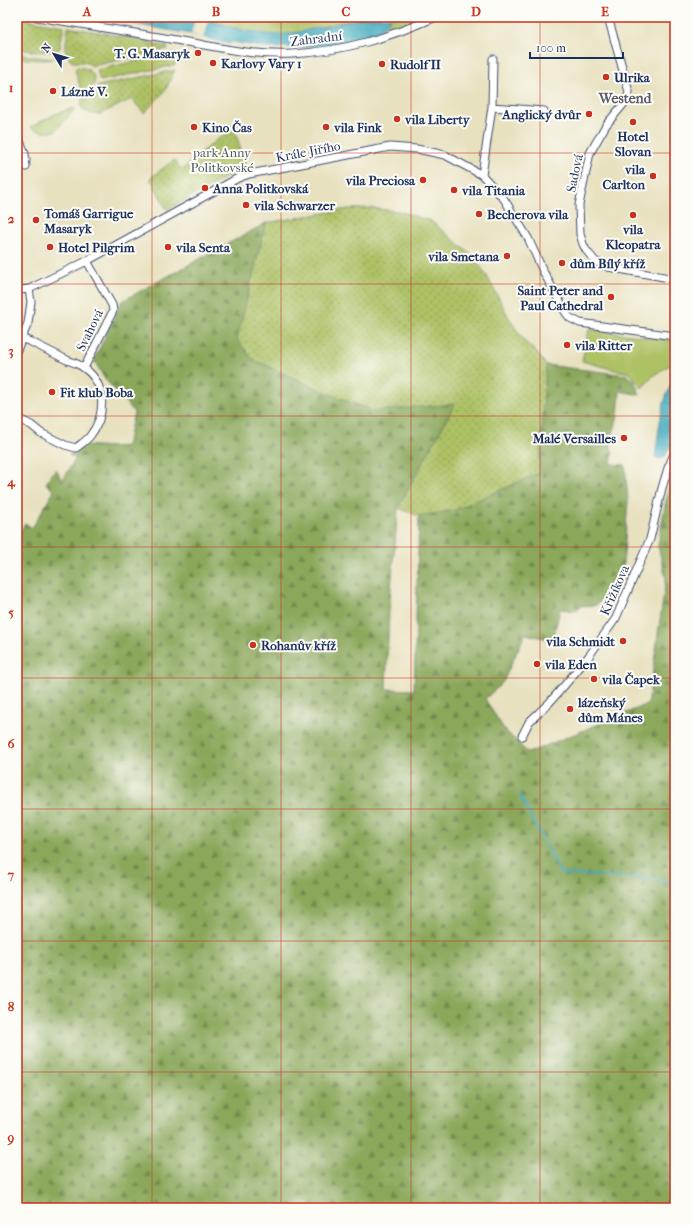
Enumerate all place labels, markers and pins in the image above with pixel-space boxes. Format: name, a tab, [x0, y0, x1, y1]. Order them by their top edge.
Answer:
place label: T. G. Masaryk	[113, 46, 191, 62]
marker: T. G. Masaryk	[193, 48, 203, 58]
place label: Karlovy Vary 1	[221, 56, 302, 72]
place label: Rudolf II	[390, 57, 442, 72]
marker: Karlovy Vary 1	[208, 58, 218, 68]
marker: Rudolf II	[377, 59, 387, 69]
place label: Ulrika	[613, 70, 651, 85]
marker: Ulrika	[601, 72, 611, 82]
place label: Lázně V.	[61, 84, 108, 99]
marker: Lázně V.	[48, 86, 58, 96]
place label: Anglický dvůr	[501, 107, 581, 123]
marker: Anglický dvůr	[584, 109, 594, 119]
place label: vila Liberty	[404, 112, 471, 128]
marker: vila Liberty	[392, 114, 402, 124]
marker: Hotel Slovan	[628, 117, 638, 127]
place label: Kino Čas	[202, 120, 252, 135]
place label: vila Fink	[333, 120, 383, 135]
marker: Kino Čas	[189, 122, 199, 132]
marker: vila Fink	[321, 122, 331, 132]
place label: Hotel Slovan	[615, 129, 652, 159]
place label: vila Carlton	[603, 162, 646, 192]
marker: vila Carlton	[648, 171, 658, 181]
place label: vila Preciosa	[345, 173, 416, 188]
marker: vila Preciosa	[418, 175, 428, 185]
place label: Anna Politkovská	[212, 181, 309, 196]
marker: Anna Politkovská	[200, 183, 210, 193]
place label: vila Titania	[461, 183, 526, 198]
marker: vila Titania	[449, 185, 459, 195]
place label: vila Schwarzer	[253, 198, 335, 213]
marker: vila Schwarzer	[241, 200, 251, 210]
place label: Tomáš Garrigue Masaryk	[43, 206, 134, 237]
place label: Becherova vila	[487, 207, 569, 222]
marker: Becherova vila	[474, 209, 484, 219]
marker: vila Kleopatra	[628, 210, 638, 220]
marker: Tomáš Garrigue Masaryk	[31, 215, 41, 225]
place label: vila Kleopatra	[605, 222, 662, 253]
place label: Hotel Pilgrim	[58, 240, 135, 256]
place label: vila Senta	[175, 240, 231, 255]
marker: Hotel Pilgrim	[45, 242, 55, 252]
marker: vila Senta	[163, 242, 173, 252]
place label: vila Smetana	[427, 249, 500, 264]
marker: vila Smetana	[502, 251, 512, 261]
place label: dům Bílý kříž	[570, 256, 645, 272]
marker: dům Bílý kříž	[557, 258, 567, 268]
place label: Saint Peter and Paul Cathedral	[518, 283, 604, 313]
marker: Saint Peter and Paul Cathedral	[606, 292, 616, 302]
place label: vila Ritter	[574, 338, 633, 353]
marker: vila Ritter	[562, 340, 572, 350]
place label: Fit klub Boba	[59, 385, 134, 400]
marker: Fit klub Boba	[47, 387, 57, 397]
place label: Malé Versailles	[532, 431, 616, 446]
marker: Malé Versailles	[619, 433, 629, 443]
place label: vila Schmidt	[545, 634, 615, 649]
marker: vila Schmidt	[618, 636, 628, 646]
place label: Rohanův kříž	[261, 638, 336, 653]
marker: Rohanův kříž	[248, 640, 258, 650]
place label: vila Eden	[544, 657, 597, 672]
marker: vila Eden	[532, 659, 542, 669]
place label: vila Čapek	[601, 672, 661, 688]
marker: vila Čapek	[589, 674, 599, 684]
place label: lázeňský dům Mánes	[577, 695, 643, 725]
marker: lázeňský dům Mánes	[565, 704, 575, 714]

